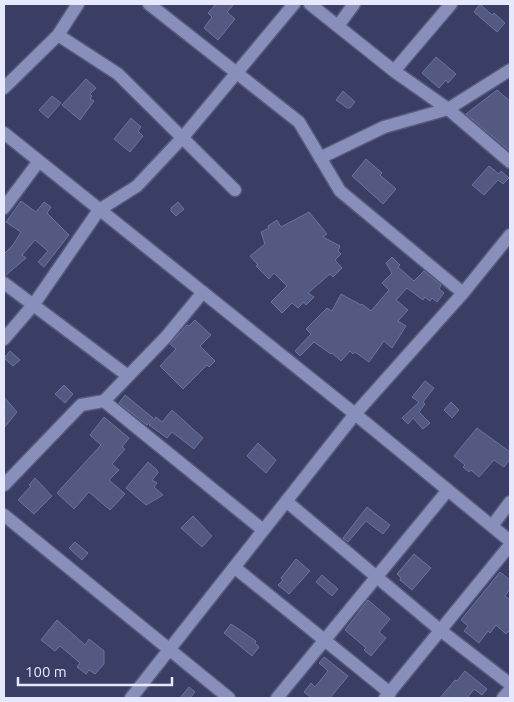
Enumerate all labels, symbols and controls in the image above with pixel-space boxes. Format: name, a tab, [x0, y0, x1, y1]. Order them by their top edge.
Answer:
scale bar	[18, 654, 171, 686]
text: 100 m	[25, 663, 67, 680]

